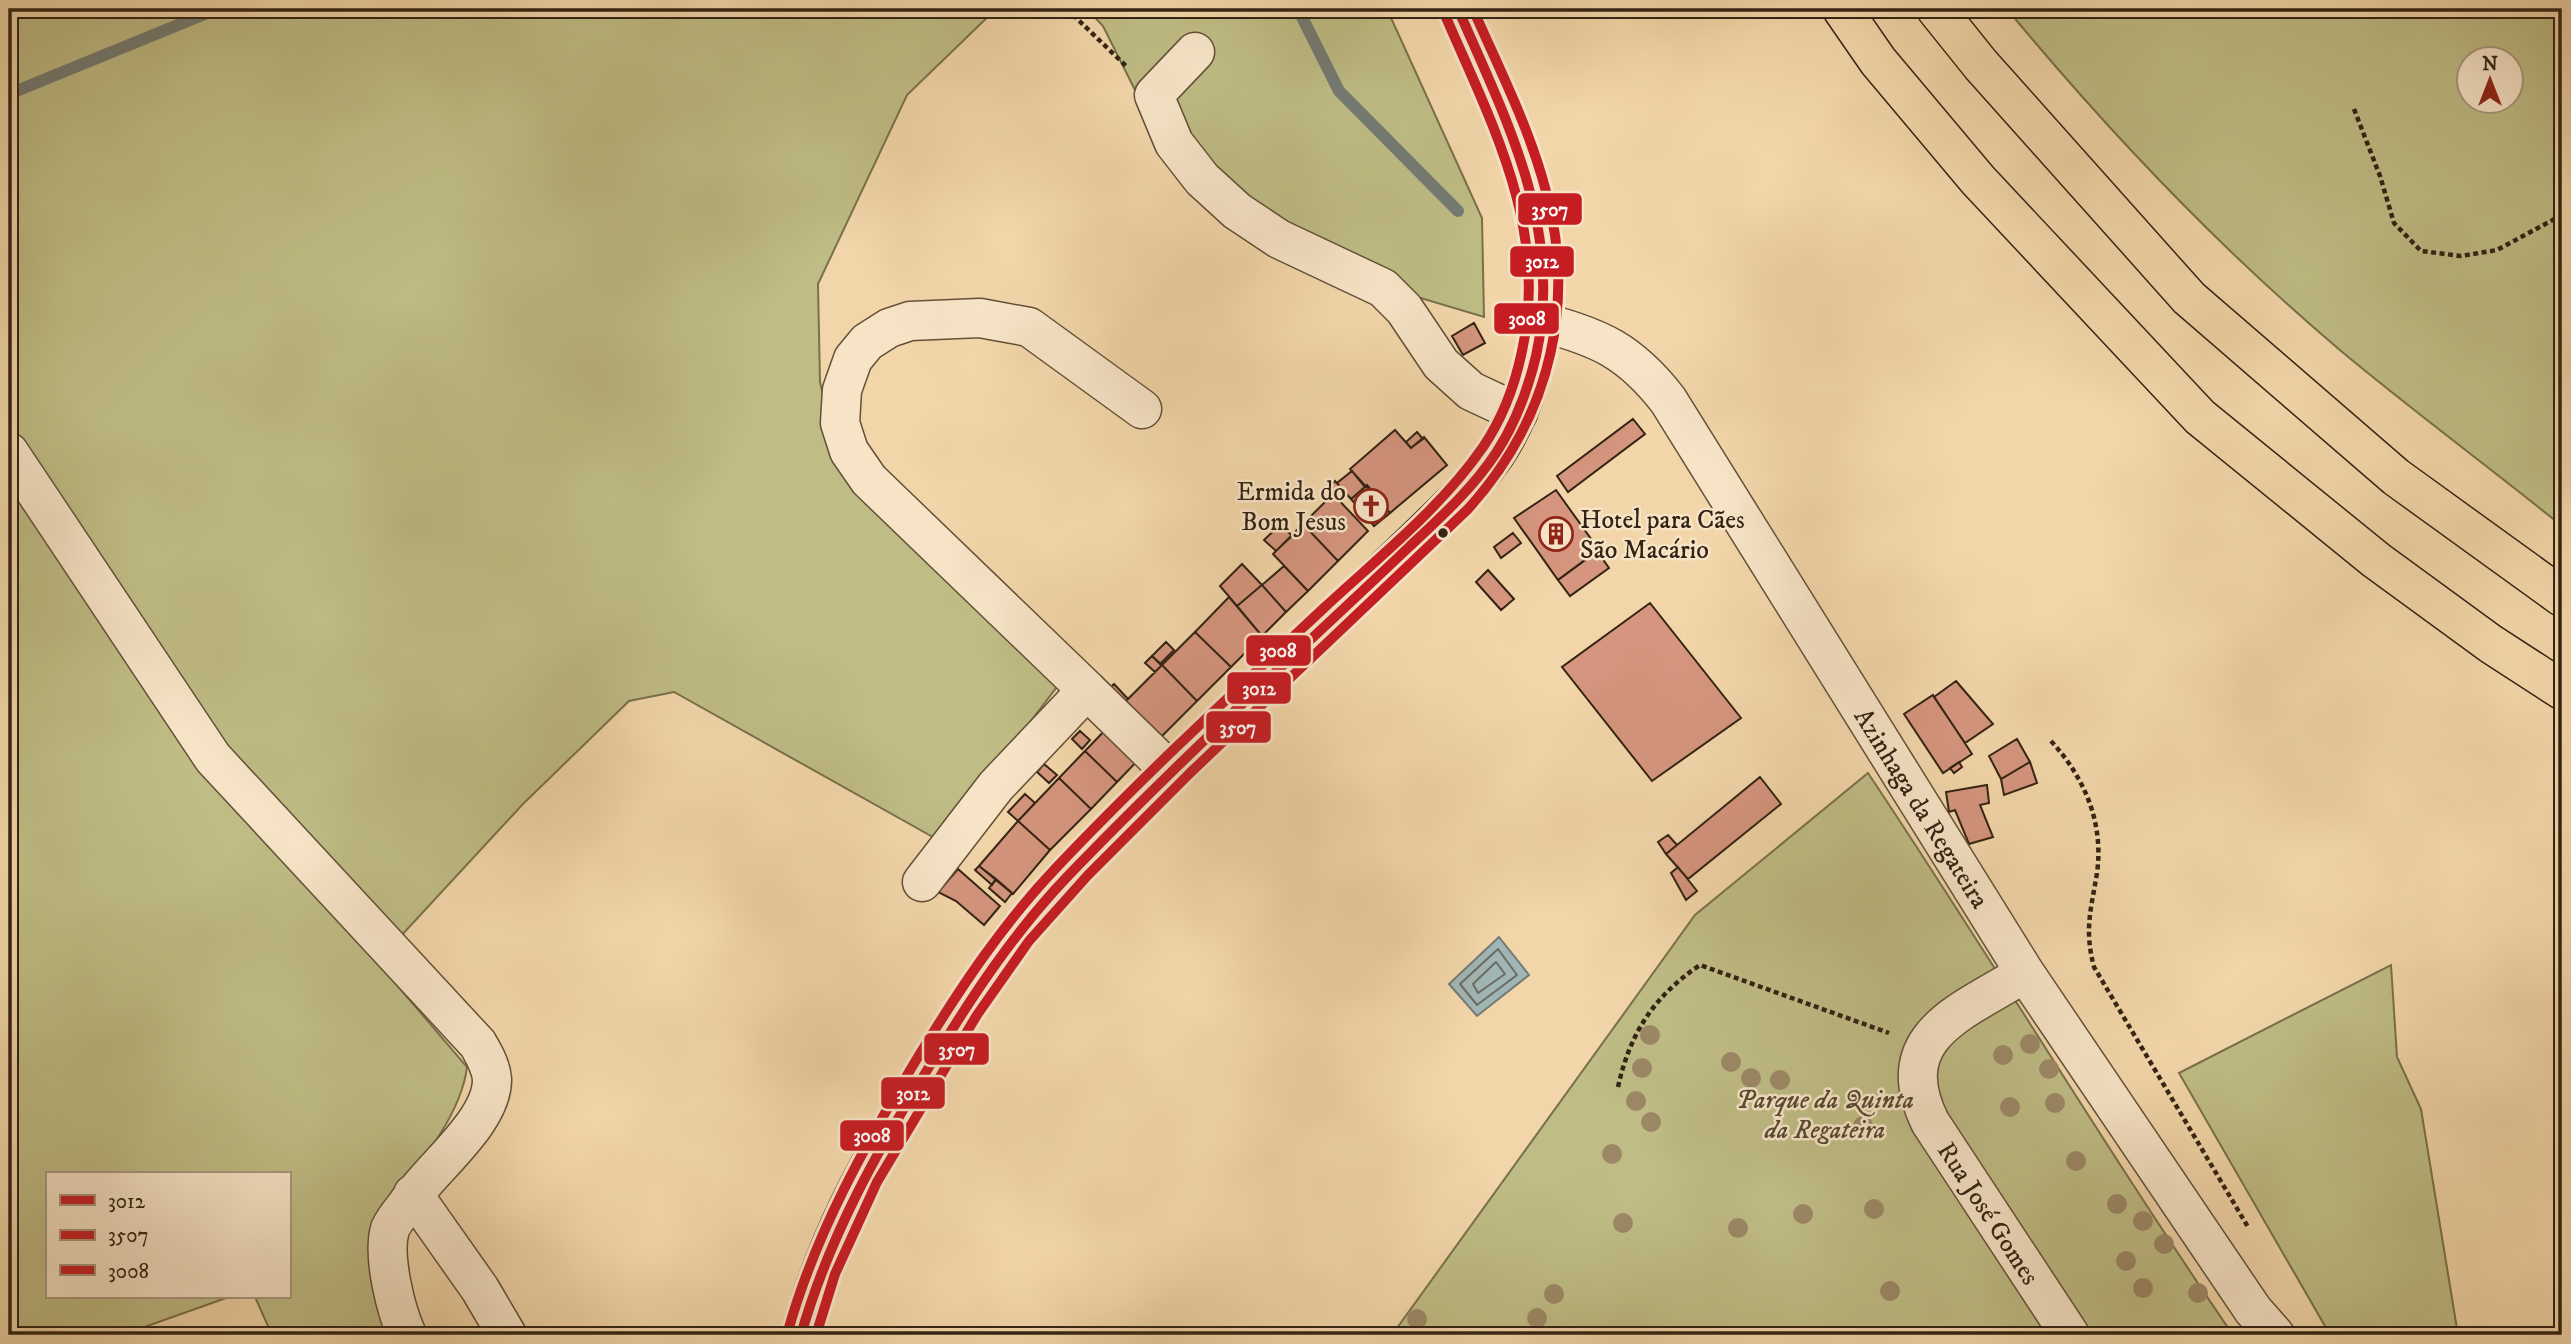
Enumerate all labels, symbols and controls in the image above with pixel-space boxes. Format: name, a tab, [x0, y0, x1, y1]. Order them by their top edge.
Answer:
north arrow	[2456, 46, 2526, 116]
text: N	[2482, 53, 2498, 76]
line badge: 3507	[1517, 192, 1583, 226]
text: 3507	[1532, 199, 1568, 222]
line badge: 3012	[1509, 245, 1575, 278]
text: 3012	[1525, 251, 1559, 274]
line badge: 3008	[1493, 302, 1560, 335]
text: 3008	[1508, 308, 1546, 331]
place label: Ermida do Bom Jesus	[1236, 476, 1346, 539]
church icon: Ermida do Bom Jesus	[1352, 487, 1390, 525]
place label: Hotel para Cães São Macário	[1580, 504, 1745, 567]
building icon: Hotel para Cães São Macário	[1537, 515, 1575, 553]
unlabelled marker	[1436, 526, 1450, 540]
line badge: 3008	[1245, 634, 1312, 667]
text: 3008	[1259, 640, 1297, 663]
line badge: 3012	[1226, 671, 1292, 705]
text: 3012	[1242, 678, 1276, 701]
street label: Azinhaga da Regateira	[1846, 703, 1996, 915]
line badge: 3507	[1205, 710, 1272, 744]
text: 3507	[1220, 717, 1256, 740]
line badge: 3507	[923, 1032, 990, 1066]
text: 3507	[939, 1039, 975, 1062]
line badge: 3012	[880, 1076, 946, 1110]
text: 3012	[896, 1083, 930, 1106]
park label: Parque da Quinta da Regateira	[1736, 1084, 1914, 1147]
line badge: 3008	[839, 1119, 905, 1152]
text: 3008	[853, 1125, 891, 1148]
street label: Rua José Gomes	[1929, 1136, 2046, 1291]
legend	[46, 1172, 290, 1298]
text: 3012	[108, 1189, 146, 1215]
text: 3507	[108, 1223, 149, 1249]
text: 3008	[108, 1259, 149, 1285]

